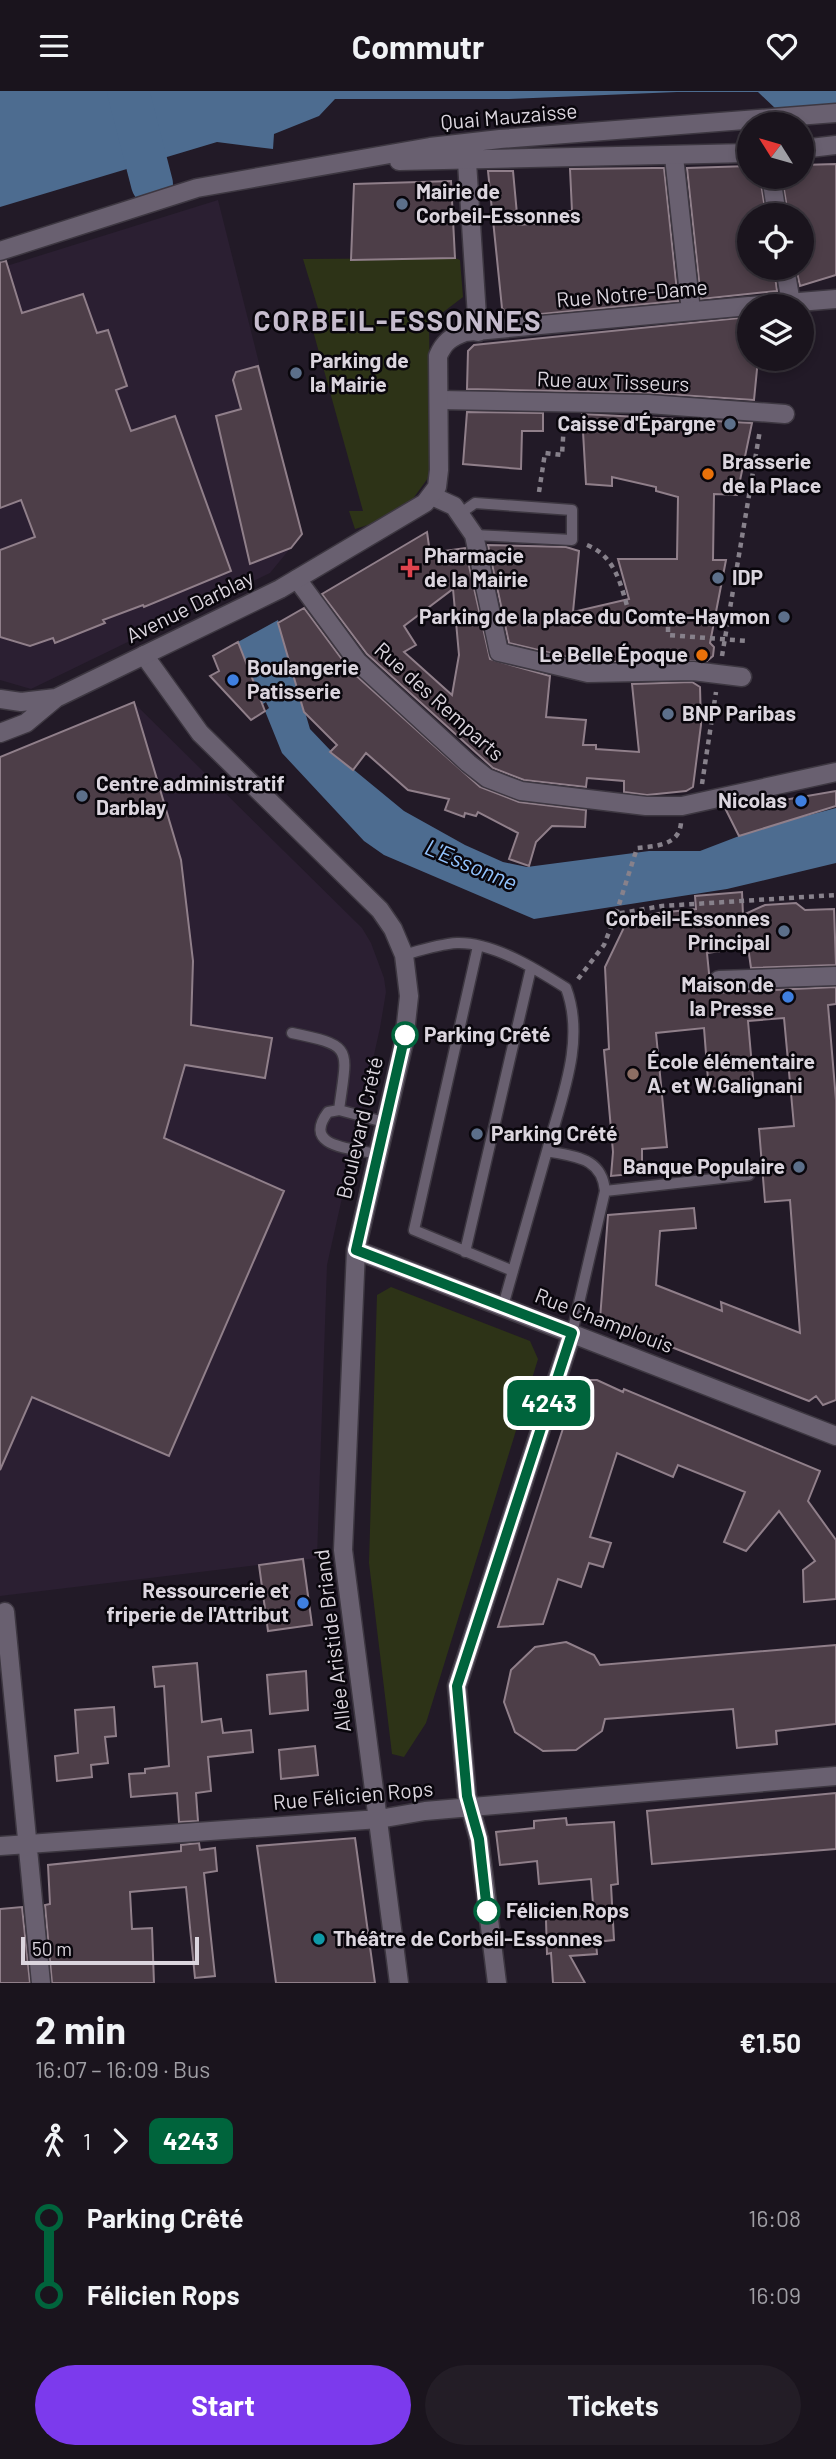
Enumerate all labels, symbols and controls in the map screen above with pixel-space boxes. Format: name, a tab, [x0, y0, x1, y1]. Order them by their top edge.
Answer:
icon: menu	[35, 27, 73, 65]
text: Commutr	[352, 27, 484, 65]
icon: heart	[763, 27, 801, 65]
street label: Quai Mauzaisse	[439, 97, 578, 134]
north arrow	[737, 112, 814, 189]
map controls	[737, 112, 814, 371]
place label: Mairie de Corbeil-Essonnes	[416, 178, 581, 227]
marker: Mairie de Corbeil-Essonnes	[394, 196, 410, 212]
button: locate	[737, 203, 814, 280]
street label: Rue Notre-Dame	[555, 273, 709, 312]
button: layers	[737, 294, 814, 371]
district label: CORBEIL-ESSONNES	[253, 303, 543, 337]
place label: Parking de la Mairie	[310, 347, 409, 396]
marker: Parking de la Mairie	[288, 365, 304, 381]
street label: Rue aux Tisseurs	[536, 365, 690, 396]
place label: Caisse d'Épargne	[557, 410, 716, 435]
marker: Caisse d'Épargne	[722, 416, 738, 432]
place label: Brasserie de la Place	[722, 448, 821, 497]
marker: Brasserie de la Place	[700, 466, 716, 482]
place label: Pharmacie de la Mairie	[424, 542, 528, 591]
marker: Pharmacie de la Mairie	[402, 560, 418, 576]
street label: Avenue Darblay	[122, 564, 257, 647]
place label: IDP	[732, 564, 763, 589]
marker: IDP	[710, 570, 726, 586]
place label: Parking de la place du Comte-Haymon	[419, 603, 770, 628]
marker: Parking de la place du Comte-Haymon	[776, 609, 792, 625]
street label: Rue des Remparts	[370, 636, 510, 766]
place label: Le Belle Époque	[539, 641, 688, 666]
marker: Le Belle Époque	[694, 647, 710, 663]
place label: Boulangerie Patisserie	[247, 654, 359, 703]
marker: Boulangerie Patisserie	[225, 672, 241, 688]
place label: BNP Paribas	[682, 700, 796, 725]
marker: BNP Paribas	[660, 706, 676, 722]
place label: Centre administratif Darblay	[96, 770, 285, 819]
place label: Nicolas	[718, 787, 787, 812]
marker: Centre administratif Darblay	[74, 788, 90, 804]
marker: Nicolas	[793, 793, 809, 809]
water label: L'Essonne	[421, 832, 522, 896]
place label: Corbeil-Essonnes Principal	[605, 905, 770, 954]
marker: Corbeil-Essonnes Principal	[776, 923, 792, 939]
place label: Maison de la Presse	[681, 971, 774, 1020]
marker: Maison de la Presse	[780, 989, 796, 1005]
place label: Parking Crêté	[424, 1021, 550, 1046]
marker: Parking Crêté	[392, 1022, 418, 1048]
place label: École élémentaire A. et W.Galignani	[647, 1048, 815, 1097]
street label: Boulevard Crété	[330, 1054, 387, 1201]
marker: École élémentaire A. et W.Galignani	[625, 1066, 641, 1082]
place label: Parking Crété	[491, 1120, 617, 1145]
marker: Parking Crété	[469, 1126, 485, 1142]
place label: Banque Populaire	[623, 1153, 785, 1178]
marker: Banque Populaire	[791, 1159, 807, 1175]
street label: Rue Champlouis	[532, 1282, 677, 1357]
line badge: 4243	[500, 1380, 598, 1426]
text: 4243	[521, 1388, 577, 1417]
street label: Allée Aristide Briand	[308, 1548, 355, 1734]
place label: Ressourcerie et friperie de l'Attribut	[107, 1577, 289, 1626]
marker: Ressourcerie et friperie de l'Attribut	[295, 1595, 311, 1611]
street label: Rue Félicien Rops	[272, 1775, 434, 1814]
place label: Félicien Rops	[506, 1897, 629, 1922]
marker: Félicien Rops	[474, 1898, 500, 1924]
place label: Théâtre de Corbeil-Essonnes	[333, 1925, 603, 1950]
marker: Théâtre de Corbeil-Essonnes	[311, 1931, 327, 1947]
scale bar	[21, 1934, 200, 1966]
text: 50 m	[32, 1937, 72, 1960]
text: 2 min	[35, 2006, 126, 2052]
text: €1.50	[739, 2027, 801, 2058]
text: 16:07 – 16:09 · Bus	[35, 2055, 210, 2083]
icon: walk	[35, 2122, 73, 2160]
icon: forward	[101, 2122, 139, 2160]
text: 4243	[163, 2126, 219, 2155]
text: 1	[83, 2127, 91, 2155]
text: Parking Crêté	[87, 2202, 244, 2233]
text: 16:08	[748, 2204, 801, 2232]
text: Félicien Rops	[87, 2279, 239, 2310]
text: 16:09	[748, 2281, 801, 2309]
button: Start	[35, 2365, 411, 2445]
button: Tickets	[425, 2365, 801, 2445]

